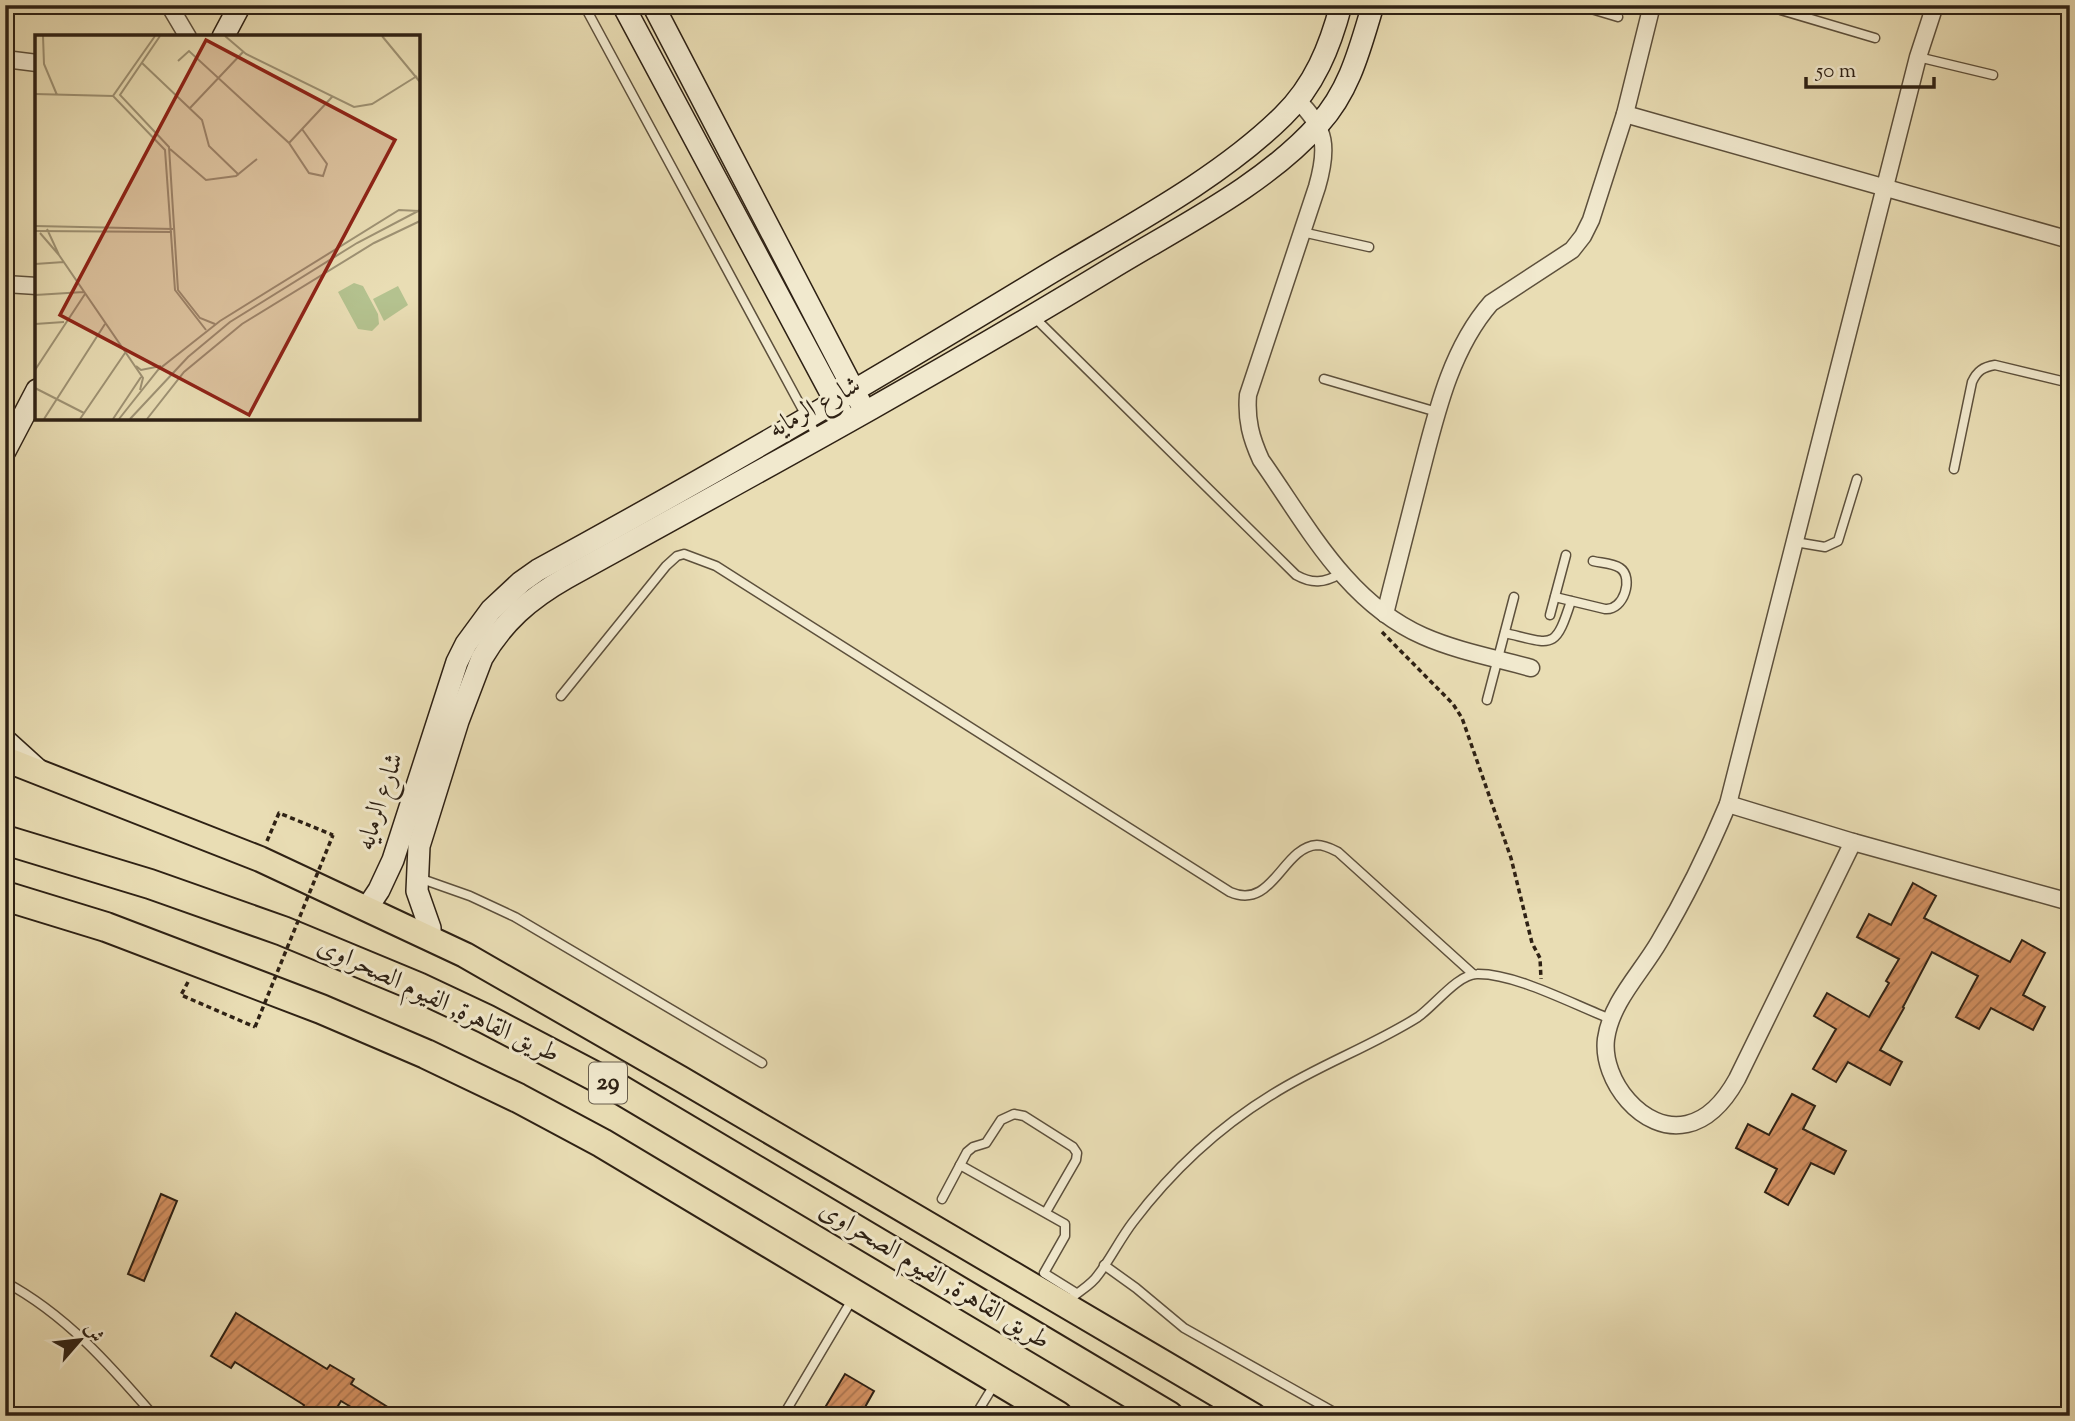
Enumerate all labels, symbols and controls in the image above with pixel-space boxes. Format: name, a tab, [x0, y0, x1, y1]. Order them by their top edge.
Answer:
inset map	[35, 35, 420, 420]
scale bar	[1806, 46, 1933, 90]
text: 50 m	[1815, 57, 1856, 87]
street label: شارع الرمايه	[762, 367, 868, 449]
street label: شارع الرمايه	[348, 749, 415, 856]
street label: طريق القاهرة, الفيوم الصحراوى	[310, 929, 565, 1075]
road number: 29	[589, 1063, 627, 1104]
street label: طريق القاهرة, الفيوم الصحراوى	[810, 1192, 1057, 1361]
north arrow	[46, 1306, 116, 1376]
text: ش	[76, 1319, 109, 1348]

